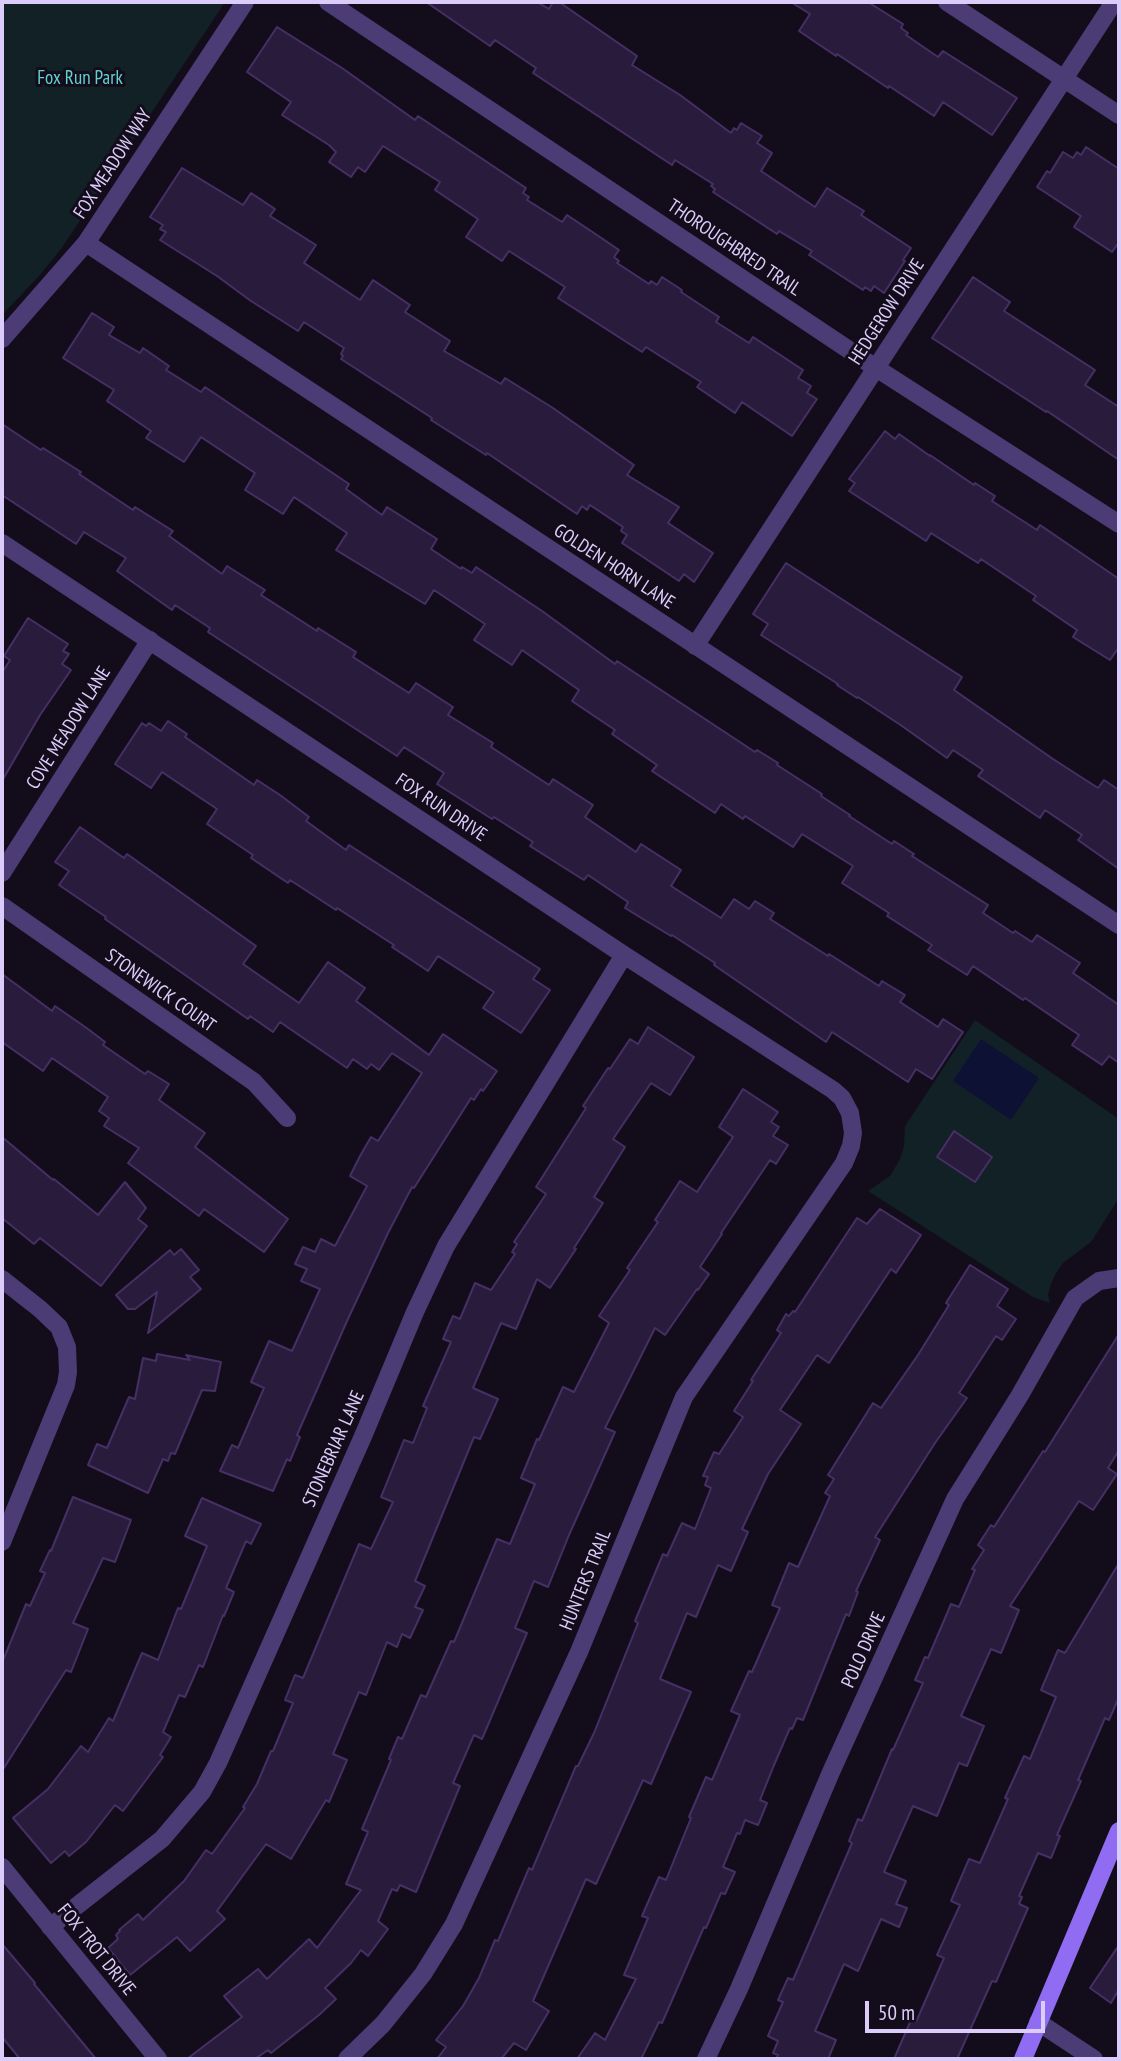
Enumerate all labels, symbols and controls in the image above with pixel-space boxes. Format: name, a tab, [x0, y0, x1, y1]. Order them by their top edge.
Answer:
park label: Fox Run Park	[37, 68, 123, 90]
street label: FOX MEADOW WAY	[69, 105, 157, 223]
street label: THOROUGHBRED TRAIL	[663, 195, 805, 301]
street label: HEDGEROW DRIVE	[844, 255, 930, 369]
street label: GOLDEN HORN LANE	[549, 519, 679, 615]
street label: COVE MEADOW LANE	[22, 662, 116, 794]
street label: FOX RUN DRIVE	[391, 769, 491, 847]
street label: STONEWICK COURT	[100, 945, 220, 1037]
street label: STONEBRIAR LANE	[298, 1387, 370, 1511]
street label: HUNTERS TRAIL	[555, 1526, 617, 1634]
street label: POLO DRIVE	[837, 1609, 891, 1691]
street label: FOX TROT DRIVE	[52, 1900, 140, 2000]
scale bar	[869, 1988, 1049, 2032]
text: 50 m	[878, 1999, 915, 2026]

